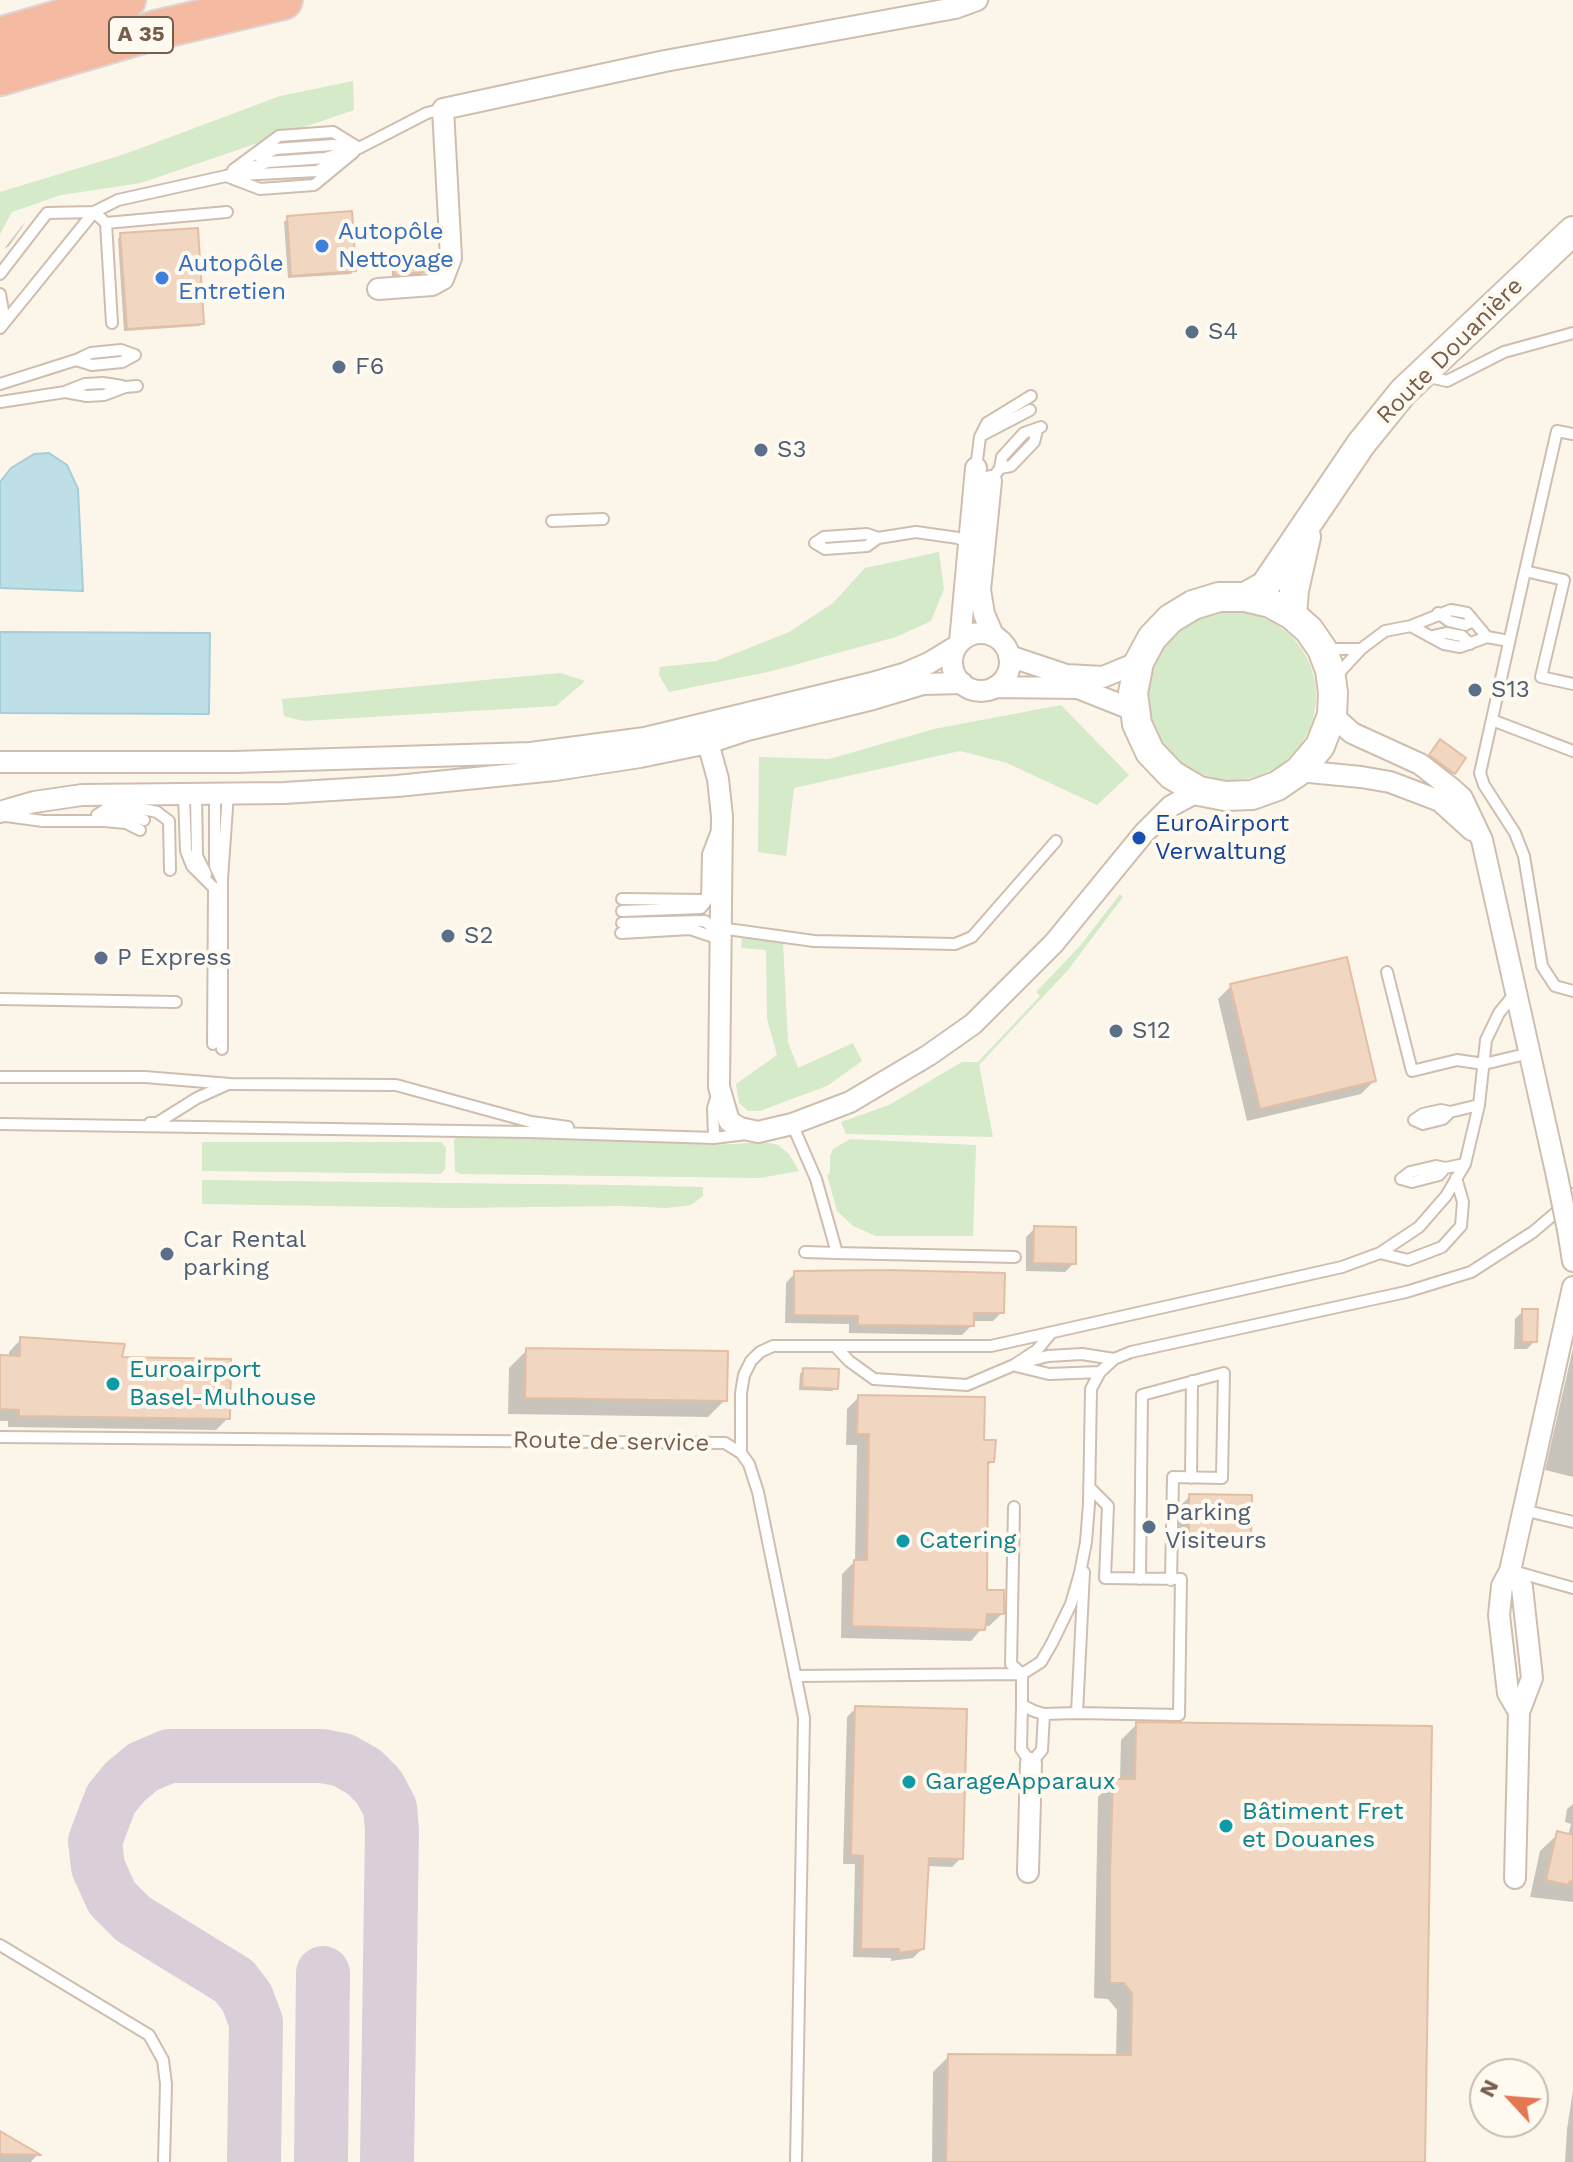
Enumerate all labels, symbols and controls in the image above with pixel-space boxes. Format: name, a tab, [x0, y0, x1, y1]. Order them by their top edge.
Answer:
road number: A 35	[109, 17, 173, 53]
place label: Autopôle Nettoyage	[338, 218, 454, 274]
marker: Autopôle Nettoyage	[313, 237, 331, 255]
place label: Autopôle Entretien	[178, 250, 286, 306]
marker: Autopôle Entretien	[153, 269, 171, 287]
street label: Route Douanière	[1371, 272, 1529, 430]
place label: S4	[1208, 318, 1238, 346]
marker: S4	[1183, 323, 1201, 341]
place label: F6	[355, 353, 384, 381]
marker: F6	[330, 358, 348, 376]
place label: S3	[777, 436, 806, 464]
marker: S3	[752, 441, 770, 459]
place label: S13	[1491, 676, 1530, 704]
marker: S13	[1466, 681, 1484, 699]
place label: EuroAirport Verwaltung	[1155, 810, 1289, 866]
marker: EuroAirport Verwaltung	[1130, 829, 1148, 847]
place label: S2	[464, 922, 493, 950]
marker: S2	[439, 927, 457, 945]
place label: P Express	[117, 944, 232, 972]
marker: P Express	[92, 949, 110, 967]
place label: S12	[1132, 1017, 1171, 1045]
marker: S12	[1107, 1022, 1125, 1040]
place label: Car Rental parking	[183, 1226, 306, 1282]
marker: Car Rental parking	[158, 1245, 176, 1263]
place label: Euroairport Basel-Mulhouse	[129, 1356, 316, 1412]
marker: Euroairport Basel-Mulhouse	[104, 1375, 122, 1393]
street label: Route de service	[513, 1426, 709, 1458]
place label: Parking Visiteurs	[1165, 1499, 1267, 1555]
marker: Parking Visiteurs	[1140, 1518, 1158, 1536]
place label: Catering	[919, 1527, 1016, 1555]
marker: Catering	[894, 1532, 912, 1550]
place label: GarageApparaux	[925, 1768, 1116, 1796]
marker: GarageApparaux	[900, 1773, 918, 1791]
place label: Bâtiment Fret et Douanes	[1242, 1798, 1403, 1854]
marker: Bâtiment Fret et Douanes	[1217, 1817, 1235, 1835]
north arrow	[1469, 2058, 1549, 2138]
text: N	[1474, 2075, 1504, 2101]

